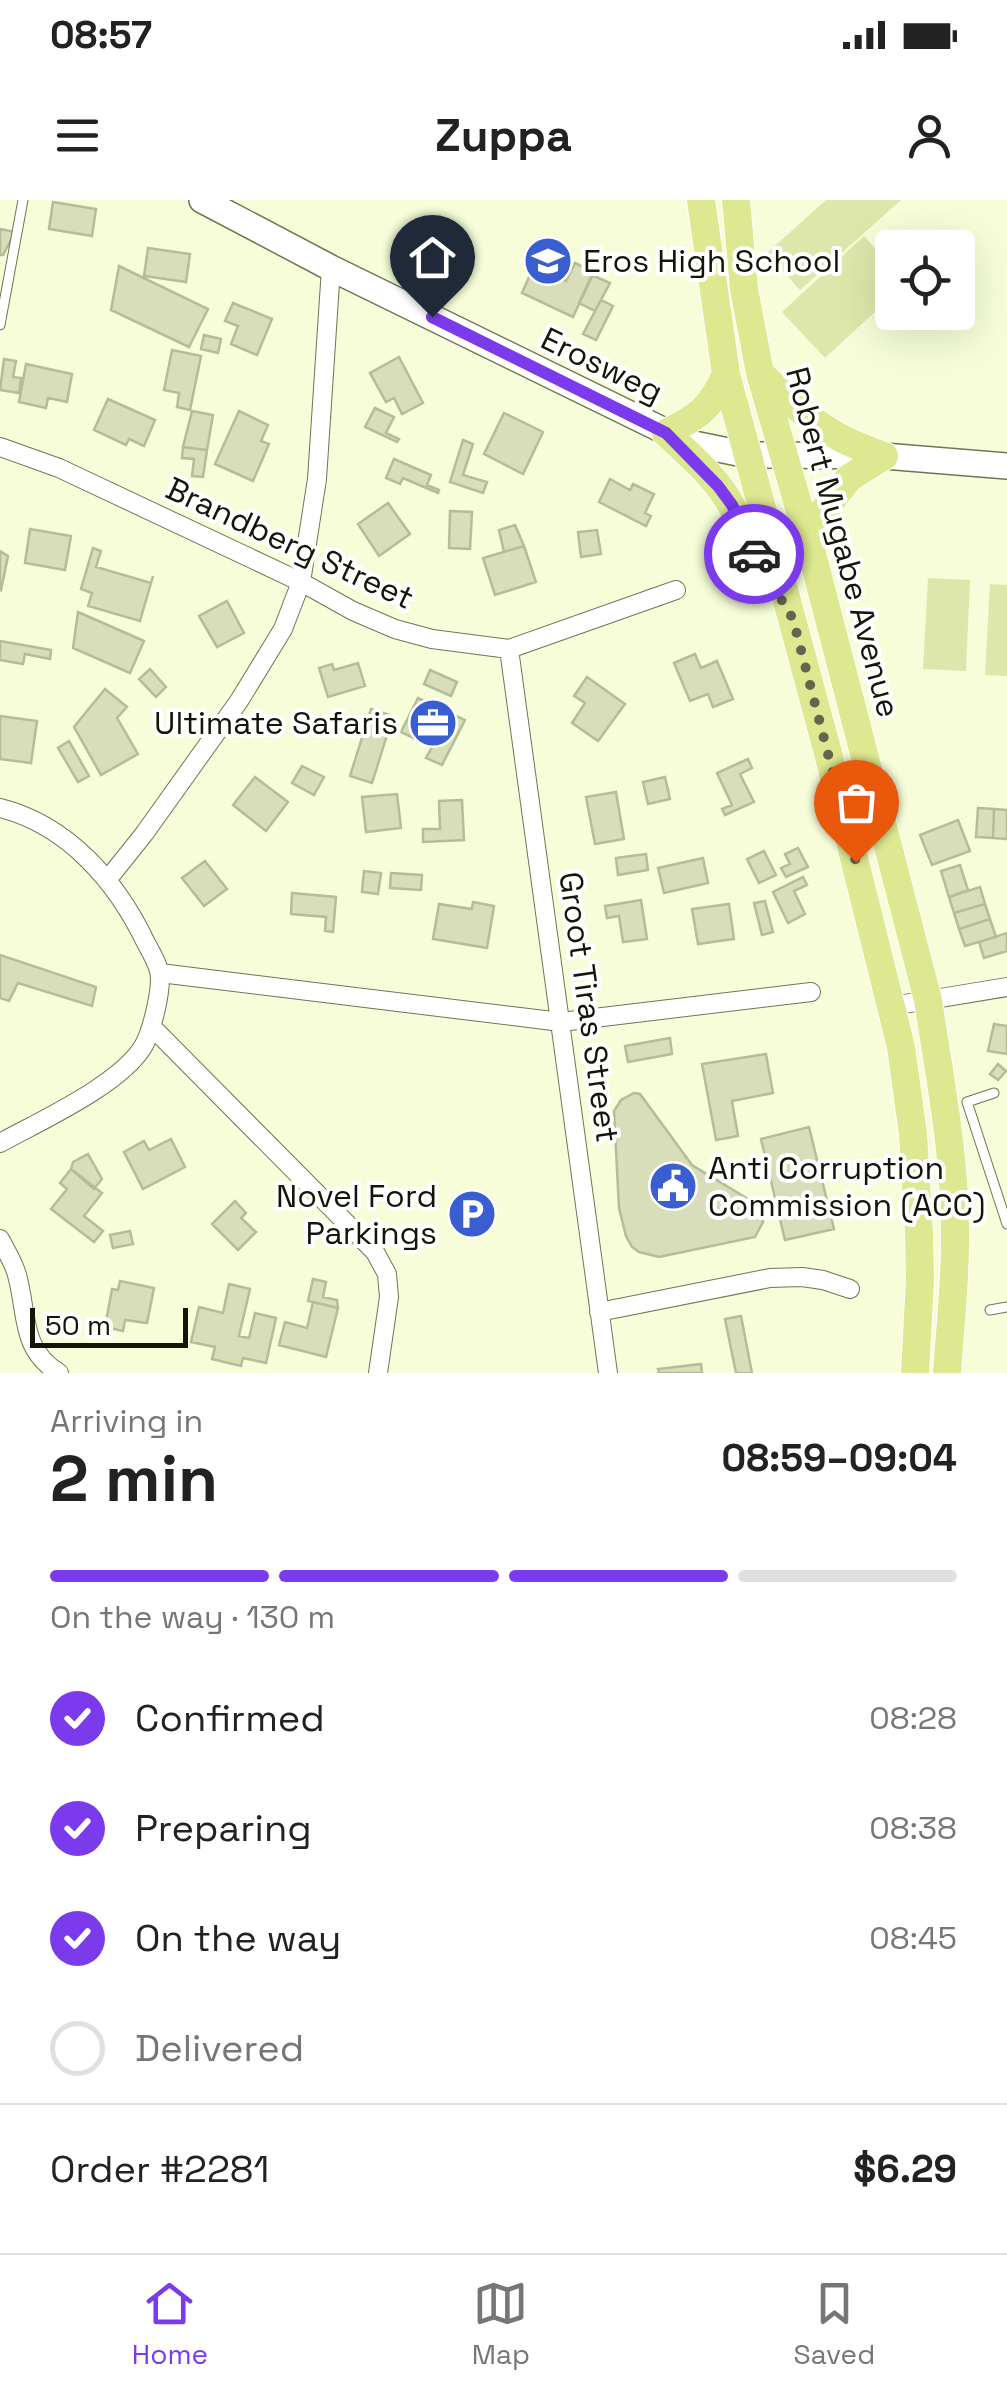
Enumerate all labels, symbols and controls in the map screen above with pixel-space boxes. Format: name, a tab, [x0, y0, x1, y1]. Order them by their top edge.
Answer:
text: 08:57	[50, 11, 152, 59]
text: Zuppa	[435, 107, 572, 164]
icon: menu	[50, 108, 105, 163]
icon: person	[902, 108, 957, 163]
pin	[390, 215, 475, 318]
icon: home	[405, 230, 460, 285]
map controls	[875, 230, 975, 330]
button: locate	[875, 230, 975, 330]
school or university icon: Eros High School	[522, 235, 574, 287]
place label: Eros High School	[583, 241, 840, 281]
street label: Erosweg	[535, 318, 669, 412]
street label: Robert Mugabe Avenue	[777, 362, 909, 722]
street label: Brandberg Street	[160, 468, 420, 618]
courier	[704, 504, 804, 604]
icon: car	[727, 527, 782, 582]
office icon: Ultimate Safaris	[407, 697, 459, 749]
place label: Ultimate Safaris	[154, 703, 398, 743]
pin	[814, 760, 899, 863]
icon: bag	[829, 775, 884, 830]
street label: Groot Tiras Street	[550, 869, 628, 1145]
place label: Anti Corruption Commission (ACC)	[708, 1148, 985, 1225]
public building icon: Anti Corruption Commission (ACC)	[647, 1160, 699, 1212]
place label: Novel Ford Parkings	[276, 1176, 437, 1253]
parking icon: Novel Ford Parkings	[446, 1188, 498, 1240]
scale bar	[30, 1303, 188, 1348]
text: 50 m	[45, 1307, 111, 1343]
text: Arriving in	[50, 1401, 203, 1441]
text: 08:59–09:04	[722, 1434, 957, 1482]
text: 2 min	[50, 1437, 218, 1520]
text: On the way · 130 m	[50, 1597, 335, 1637]
icon: check	[50, 1691, 105, 1746]
text: Confirmed	[135, 1694, 325, 1742]
text: 08:28	[869, 1698, 957, 1738]
icon: check	[50, 1801, 105, 1856]
text: Preparing	[135, 1804, 312, 1852]
text: 08:38	[869, 1808, 957, 1848]
icon: check	[50, 1911, 105, 1966]
text: On the way	[135, 1914, 341, 1962]
text: 08:45	[869, 1918, 957, 1958]
text: Delivered	[135, 2024, 304, 2072]
text: Order #2281	[50, 2145, 269, 2193]
text: $6.29	[853, 2145, 957, 2193]
tab: Home	[132, 2276, 208, 2372]
tab: Map	[472, 2276, 530, 2372]
tab: Saved	[794, 2276, 875, 2372]

